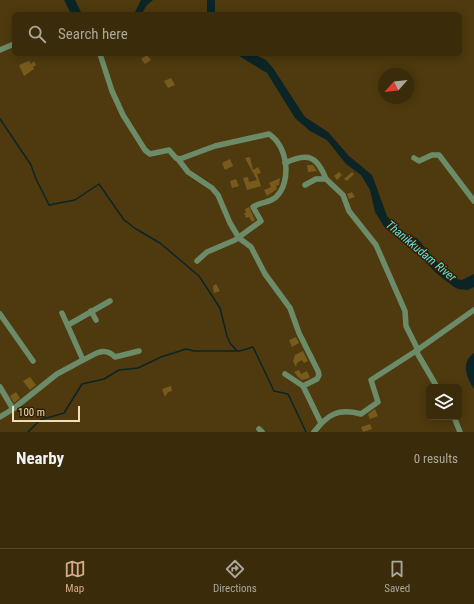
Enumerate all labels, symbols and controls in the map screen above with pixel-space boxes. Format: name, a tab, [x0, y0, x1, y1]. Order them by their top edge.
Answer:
search box	[12, 12, 462, 56]
icon: search	[26, 23, 48, 45]
text: Search here	[58, 25, 128, 43]
north arrow	[378, 68, 414, 104]
water label: Thanikkudam River	[383, 218, 459, 285]
map controls	[426, 384, 462, 420]
button: layers	[426, 384, 462, 420]
scale bar	[12, 404, 80, 423]
text: 100 m	[18, 406, 45, 419]
text: Nearby	[16, 448, 64, 468]
text: 0 results	[414, 451, 458, 466]
tab: Map	[64, 558, 86, 595]
tab: Directions	[213, 558, 257, 595]
tab: Saved	[384, 558, 410, 595]

